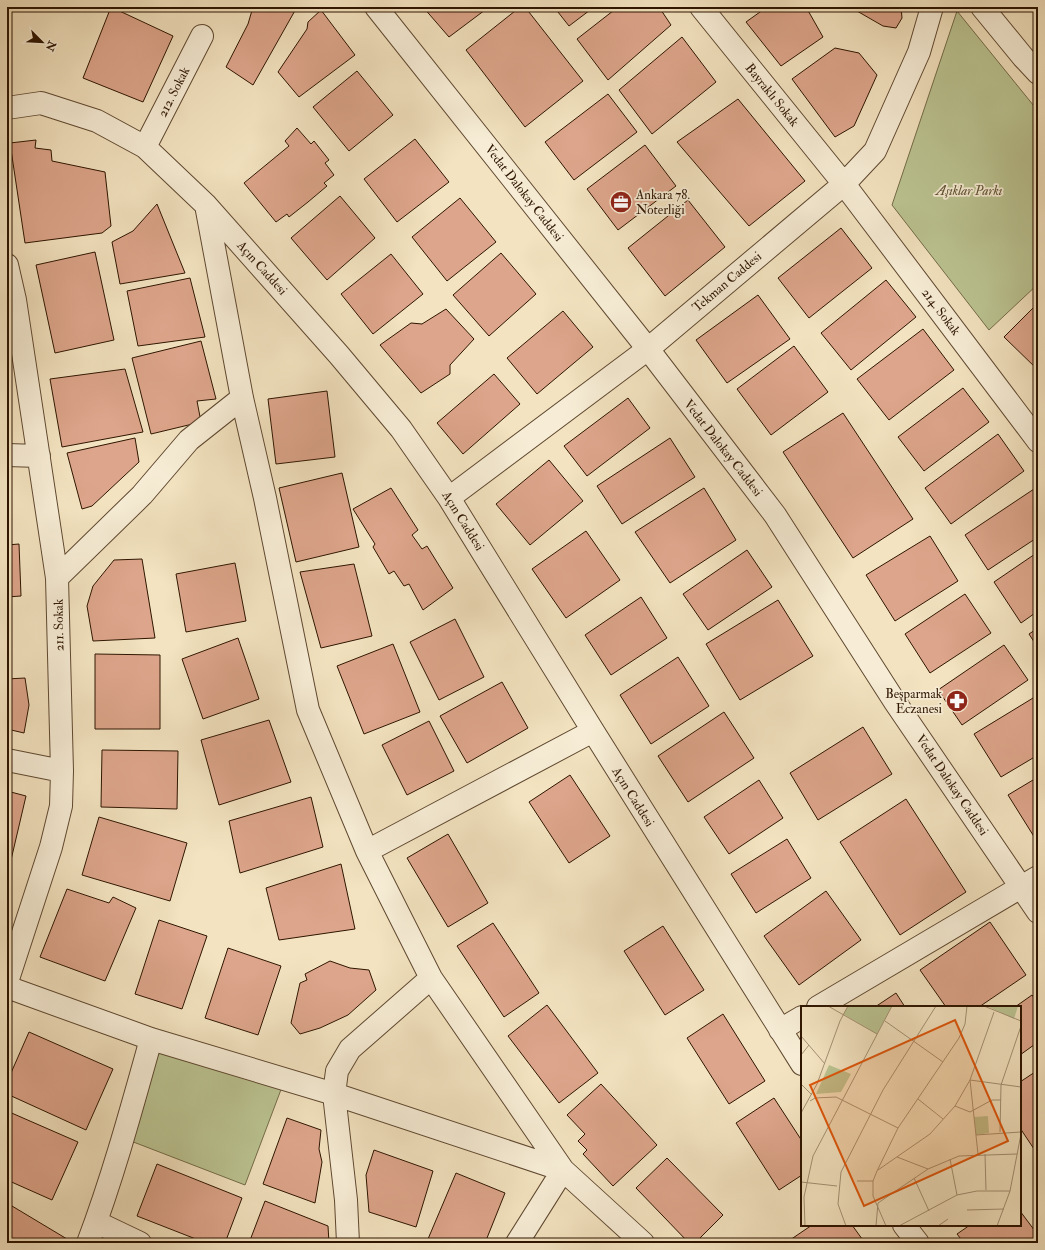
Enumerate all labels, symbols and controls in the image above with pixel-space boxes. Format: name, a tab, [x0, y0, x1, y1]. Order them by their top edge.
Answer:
north arrow	[22, 22, 62, 62]
text: N	[42, 38, 59, 54]
street label: Bayraklı Sokak	[741, 60, 803, 131]
street label: 212. Sokak	[155, 64, 194, 120]
street label: Vedat Dalokay Caddesi	[480, 141, 567, 246]
park label: Aşıklar Parkı	[934, 183, 1003, 199]
place label: Ankara 78. Noterliği	[635, 187, 690, 218]
office icon: Ankara 78. Noterliği	[608, 189, 634, 215]
street label: Açın Caddesi	[233, 237, 291, 299]
street label: Tekman Caddesi	[689, 248, 765, 316]
street label: 214. Sokak	[918, 285, 964, 339]
street label: Vedat Dalokay Caddesi	[679, 396, 766, 501]
street label: Açın Caddesi	[438, 487, 488, 554]
street label: 211. Sokak	[51, 598, 67, 651]
place label: Beşparmak Eczanesi	[885, 686, 943, 717]
pharmacy icon: Beşparmak Eczanesi	[944, 688, 970, 714]
street label: Vedat Dalokay Caddesi	[911, 731, 992, 840]
street label: Açın Caddesi	[608, 763, 658, 830]
inset map	[801, 1006, 1021, 1226]

